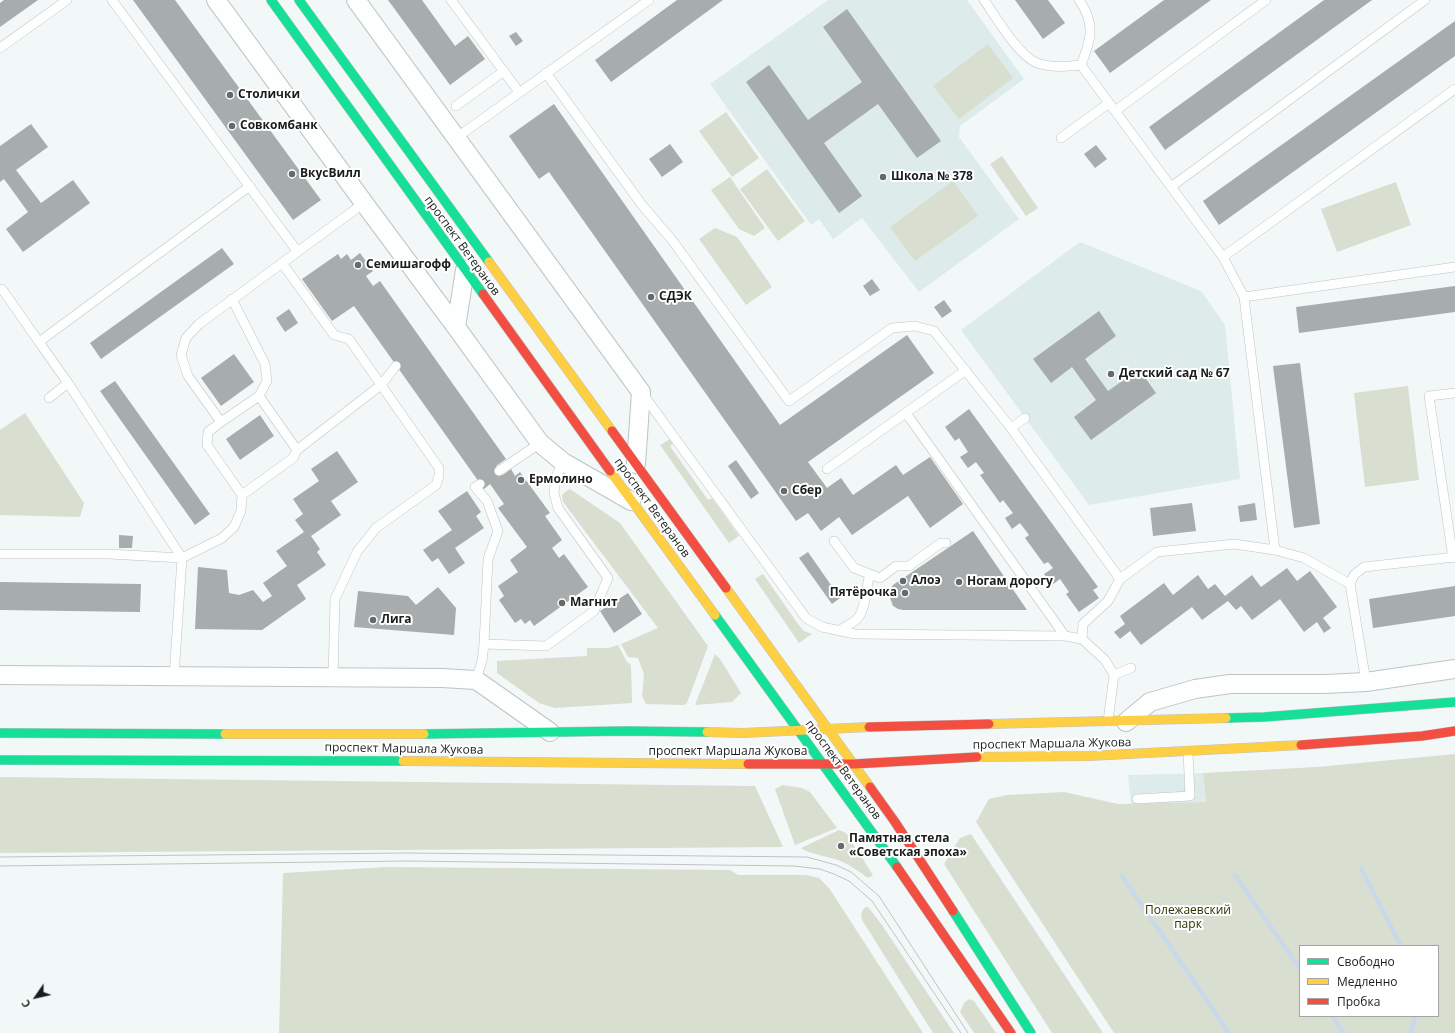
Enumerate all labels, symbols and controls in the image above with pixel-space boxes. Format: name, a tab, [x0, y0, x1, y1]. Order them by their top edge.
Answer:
place label: Столички	[238, 88, 300, 102]
marker: Столички	[225, 90, 235, 100]
place label: Совкомбанк	[240, 119, 318, 133]
marker: Совкомбанк	[227, 121, 237, 131]
place label: ВкусВилл	[300, 167, 361, 181]
marker: ВкусВилл	[287, 169, 297, 179]
place label: Школа № 378	[891, 170, 973, 184]
marker: Школа № 378	[878, 172, 888, 182]
street label: проспект Ветеранов	[421, 193, 503, 299]
place label: Семишагофф	[366, 258, 451, 272]
marker: Семишагофф	[353, 260, 363, 270]
place label: СДЭК	[659, 290, 692, 304]
marker: СДЭК	[646, 292, 656, 302]
place label: Детский сад № 67	[1119, 367, 1230, 381]
marker: Детский сад № 67	[1106, 369, 1116, 379]
street label: проспект Ветеранов	[611, 455, 693, 561]
place label: Ермолино	[529, 473, 593, 487]
marker: Ермолино	[516, 475, 526, 485]
place label: Сбер	[792, 484, 822, 498]
marker: Сбер	[779, 486, 789, 496]
place label: Алоэ	[911, 574, 941, 588]
place label: Ногам дорогу	[967, 575, 1053, 589]
marker: Алоэ	[898, 576, 908, 586]
marker: Ногам дорогу	[954, 577, 964, 587]
place label: Пятёрочка	[830, 586, 897, 600]
marker: Пятёрочка	[900, 588, 910, 598]
place label: Магнит	[570, 596, 618, 610]
marker: Магнит	[557, 598, 567, 608]
place label: Лига	[381, 613, 412, 627]
marker: Лига	[368, 615, 378, 625]
street label: проспект Ветеранов	[802, 717, 884, 823]
street label: проспект Маршала Жукова	[972, 735, 1132, 753]
street label: проспект Маршала Жукова	[324, 740, 484, 758]
street label: проспект Маршала Жукова	[649, 745, 807, 759]
place label: Памятная стела «Советская эпоха»	[849, 832, 967, 860]
marker: Памятная стела «Советская эпоха»	[836, 841, 846, 851]
park label: Полежаевский парк	[1145, 904, 1231, 932]
legend	[1299, 945, 1439, 1017]
text: Свободно	[1337, 953, 1395, 970]
text: Медленно	[1337, 973, 1397, 990]
north arrow	[16, 977, 56, 1017]
text: Пробка	[1337, 993, 1380, 1010]
text: С	[17, 997, 34, 1011]

